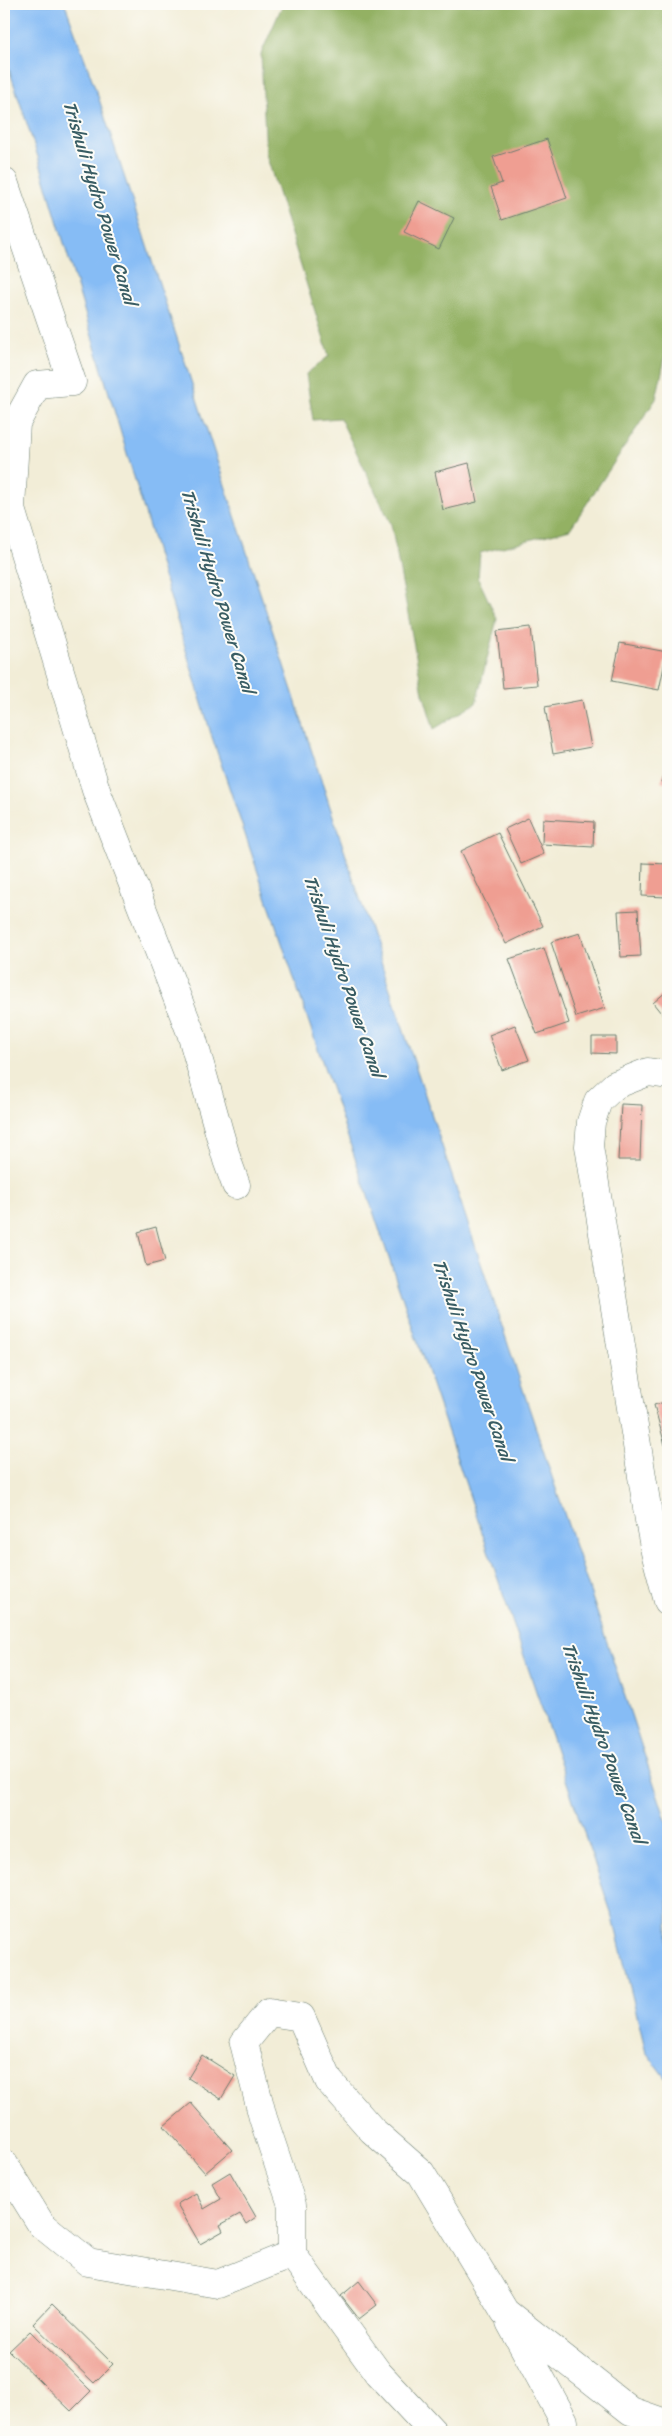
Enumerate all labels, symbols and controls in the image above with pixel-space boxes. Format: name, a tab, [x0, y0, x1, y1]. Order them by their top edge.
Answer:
water label: Trishuli Hydro Power Canal	[54, 97, 147, 313]
water label: Trishuli Hydro Power Canal	[172, 485, 265, 701]
water label: Trishuli Hydro Power Canal	[294, 870, 395, 1085]
water label: Trishuli Hydro Power Canal	[423, 1254, 524, 1469]
water label: Trishuli Hydro Power Canal	[553, 1638, 657, 1852]

